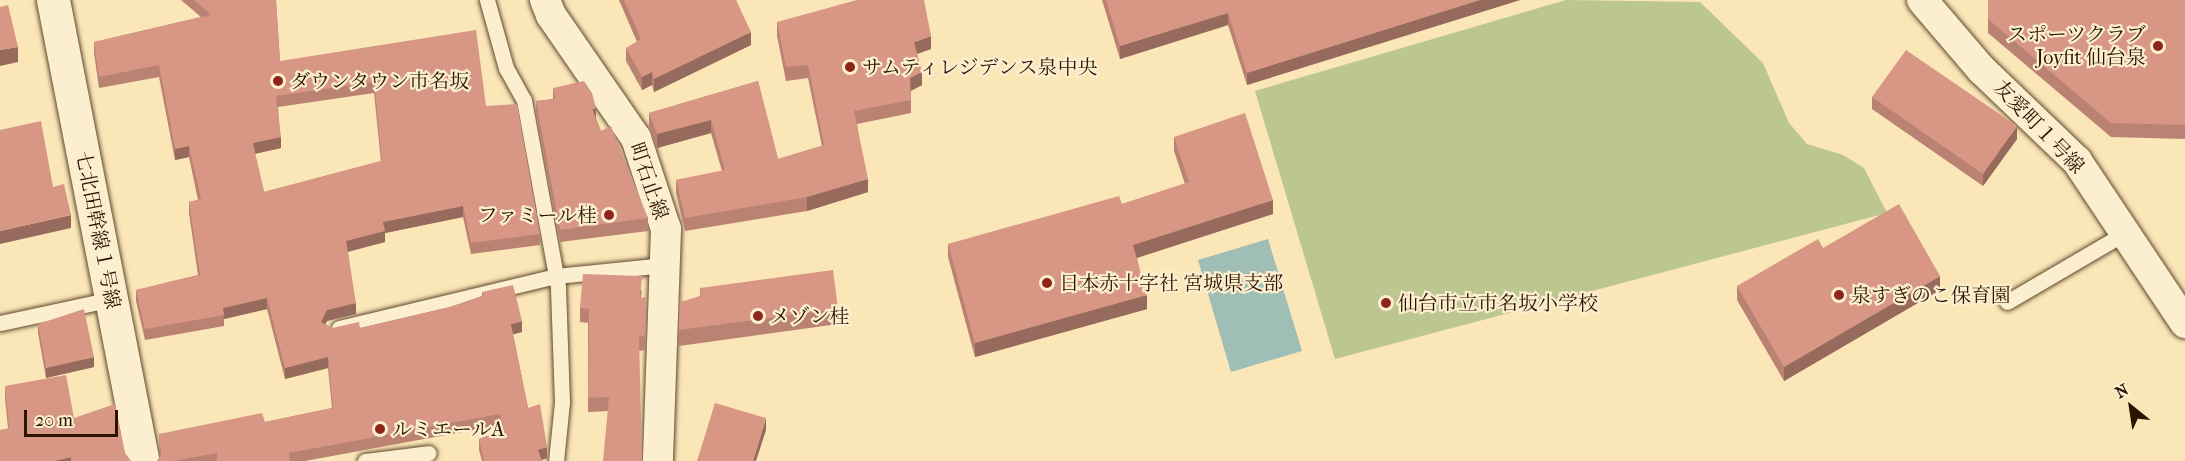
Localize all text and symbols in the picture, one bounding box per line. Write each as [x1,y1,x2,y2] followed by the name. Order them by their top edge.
[2006,22,2146,69] place label: スポーツクラブ Joyfit 仙台泉
[2151,39,2165,53] marker: スポーツクラブ Joyfit 仙台泉
[862,55,1102,79] place label: サムティレジデンス泉中央
[843,60,857,74] marker: サムティレジデンス泉中央
[290,69,470,93] place label: ダウンタウン市名坂
[271,74,285,88] marker: ダウンタウン市名坂
[1989,76,2089,178] street label: 友愛町１号線
[625,139,673,223] street label: 町石止線
[71,149,125,311] street label: 七北田幹線１号線
[477,203,597,227] place label: ファミール桂
[602,208,616,222] marker: ファミール桂
[1059,271,1283,295] place label: 日本赤十字社 宮城県支部
[1040,276,1054,290] marker: 日本赤十字社 宮城県支部
[1851,283,2011,307] place label: 泉すぎのこ保育園
[1832,288,1846,302] marker: 泉すぎのこ保育園
[1398,291,1598,315] place label: 仙台市立市名坂小学校
[1379,296,1393,310] marker: 仙台市立市名坂小学校
[770,304,850,328] place label: メゾン桂
[751,309,765,323] marker: メゾン桂
[2101,377,2161,437] north arrow
[2112,380,2132,402] text: N
[27,398,122,436] scale bar
[35,410,73,431] text: 20 m
[392,417,505,441] place label: ルミエールA
[373,422,387,436] marker: ルミエールA

